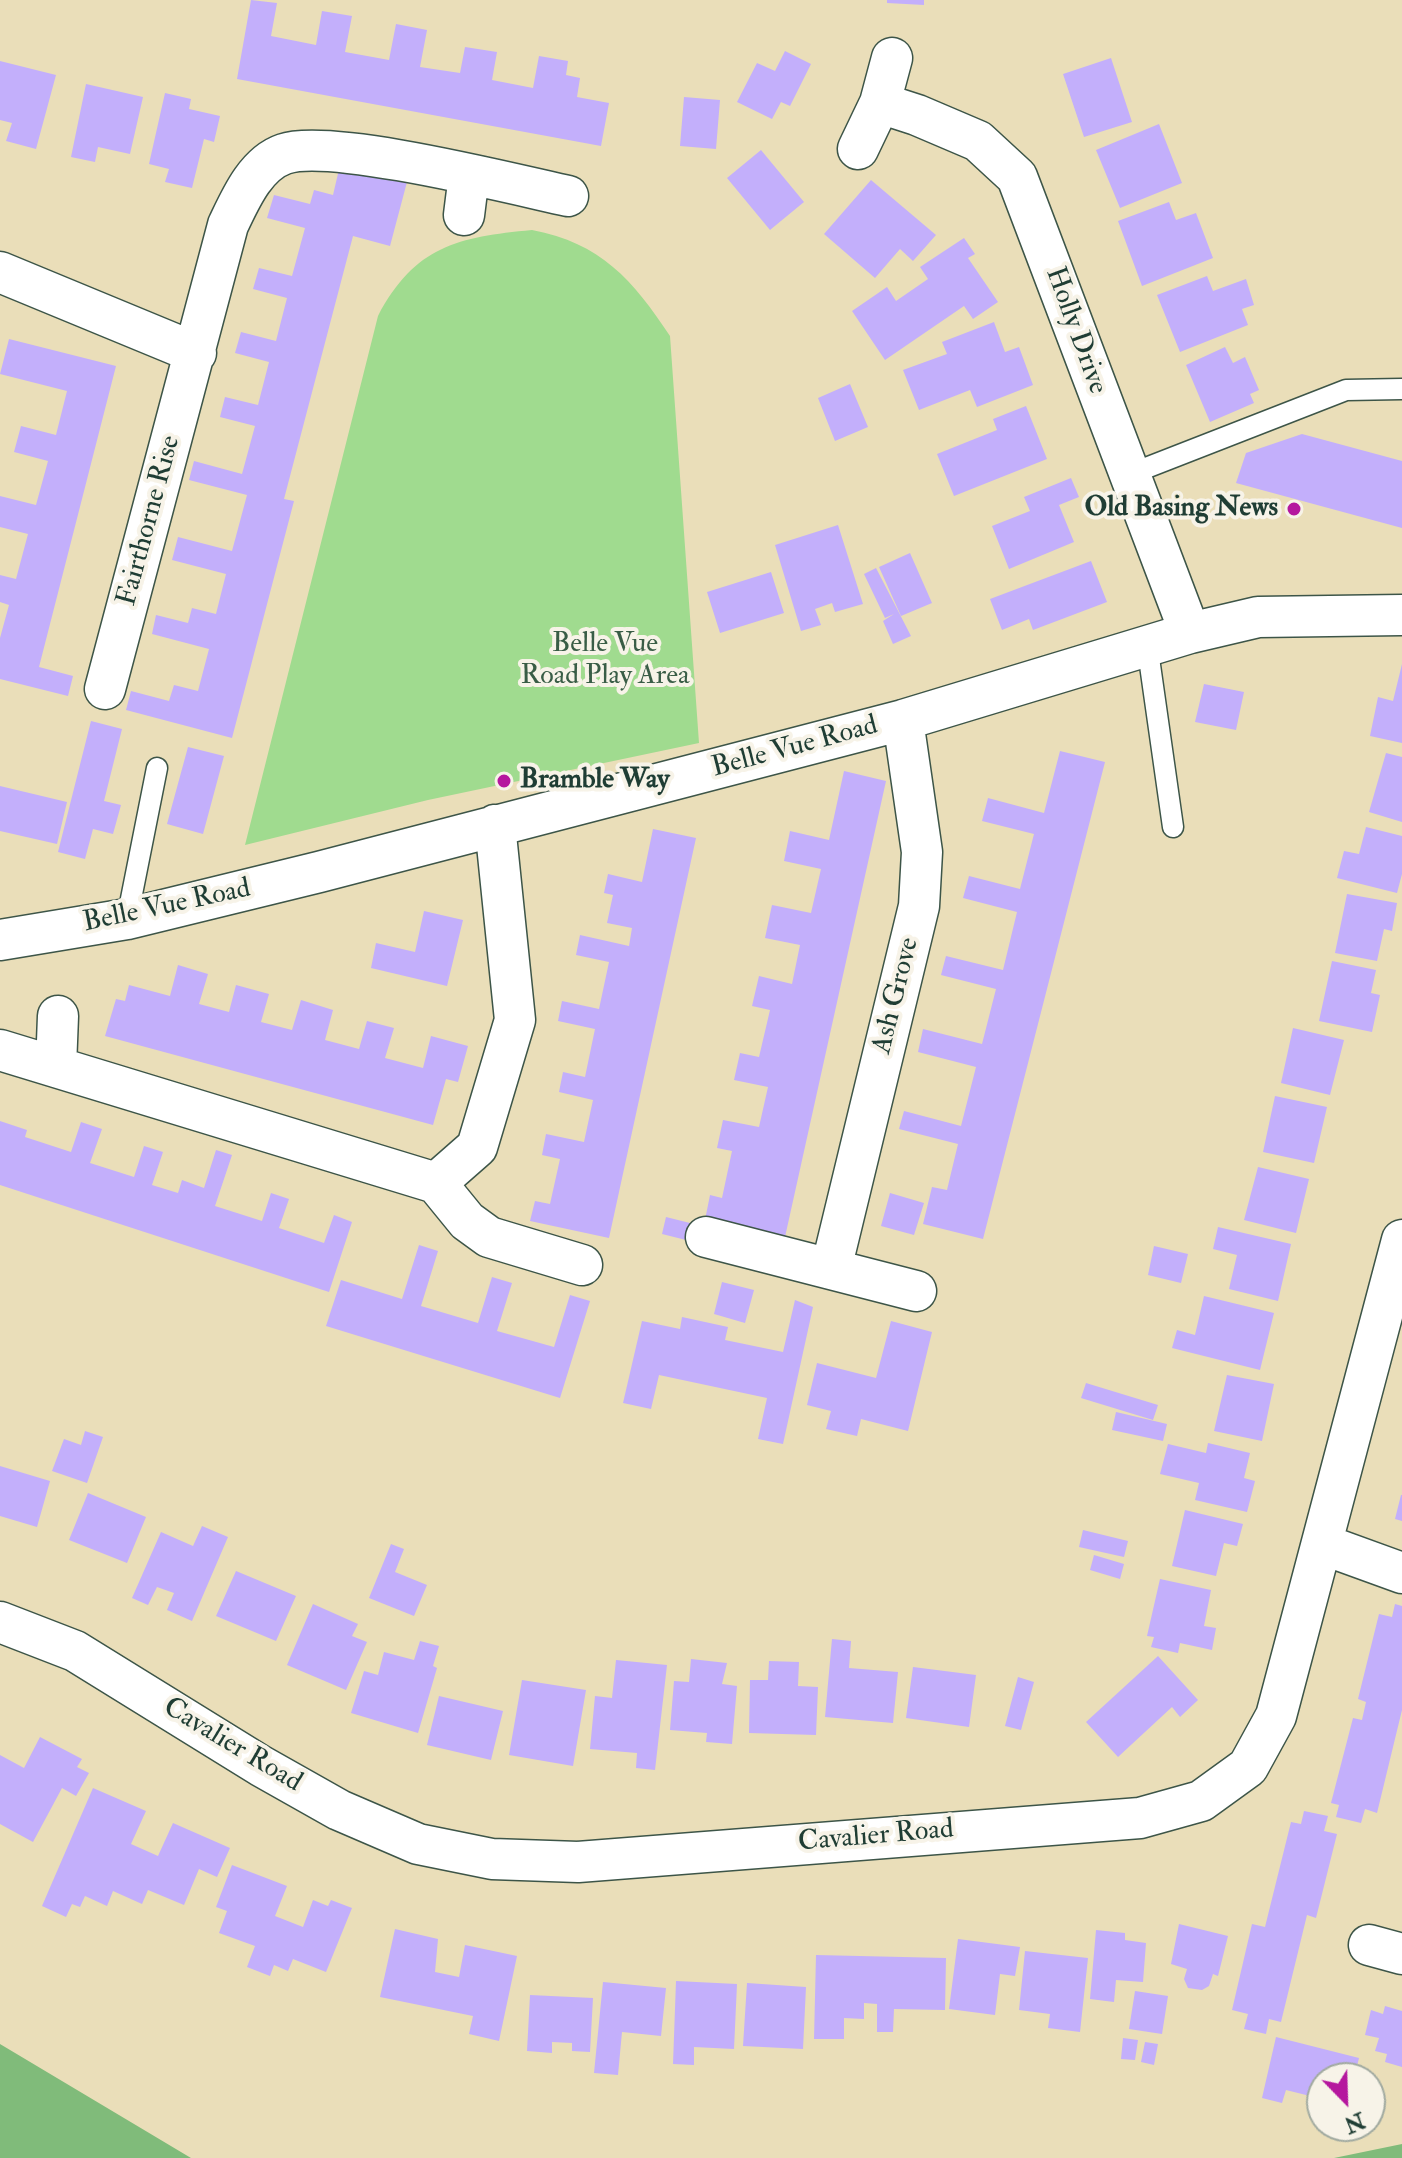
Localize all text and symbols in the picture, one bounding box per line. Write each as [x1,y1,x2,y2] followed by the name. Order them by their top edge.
[1037,263,1113,399] street label: Holly Drive
[111,432,189,610] street label: Fairthorne Rise
[1085,492,1278,526] place label: Old Basing News
[1285,500,1303,518] marker: Old Basing News
[521,628,689,694] park label: Belle Vue Road Play Area
[708,710,882,786] street label: Belle Vue Road
[520,764,670,798] place label: Bramble Way
[495,772,513,790] marker: Bramble Way
[80,873,254,941] street label: Belle Vue Road
[866,934,928,1058] street label: Ash Grove
[156,1691,308,1801] street label: Cavalier Road
[797,1813,955,1861] street label: Cavalier Road
[1306,2062,1386,2142] north arrow
[1340,2106,1369,2139] text: N

